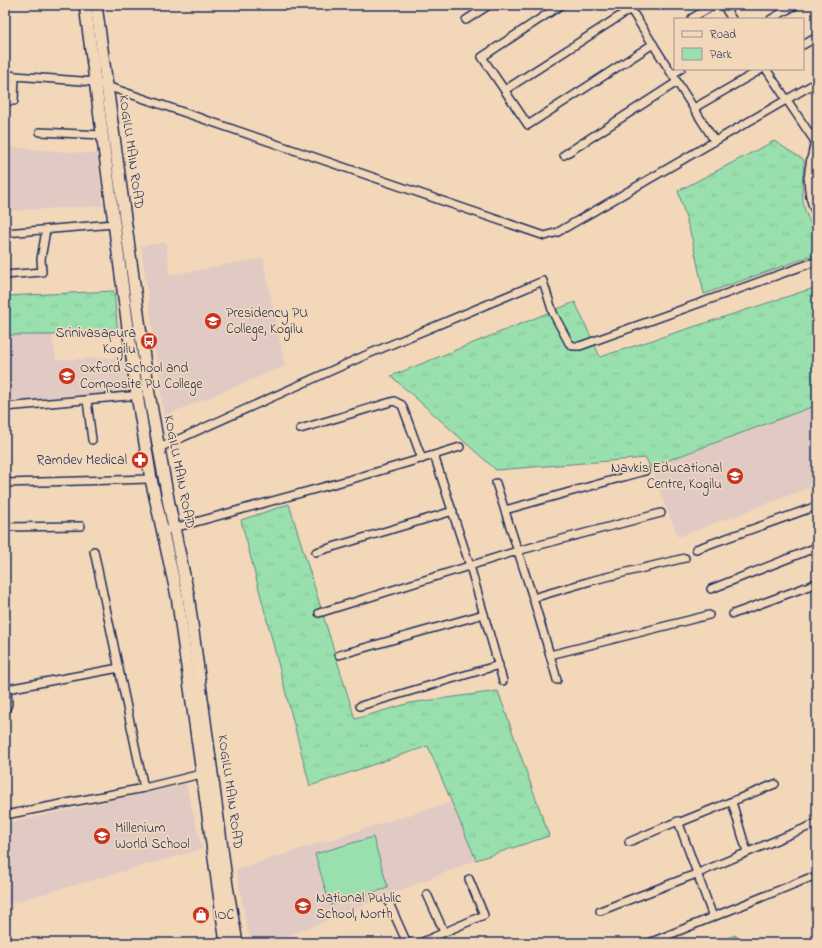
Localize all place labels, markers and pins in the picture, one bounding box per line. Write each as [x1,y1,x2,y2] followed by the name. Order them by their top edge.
[226,303,308,341] place label: Presidency PU College, Kogilu
[203,311,223,331] school or university icon: Presidency PU College, Kogilu
[56,323,136,361] place label: Srinivasapura Kogilu
[139,331,159,351] bus stop icon: Srinivasapura Kogilu
[80,358,203,396] place label: Oxford School and Composite PU College
[57,366,77,386] school or university icon: Oxford School and Composite PU College
[37,450,127,471] place label: Ramdev Medical
[130,450,150,470] pharmacy icon: Ramdev Medical
[611,458,722,496] place label: Navkis Educational Centre, Kogilu
[725,466,745,486] school or university icon: Navkis Educational Centre, Kogilu
[115,818,190,855] place label: Millenium World School
[92,826,112,846] school or university icon: Millenium World School
[316,888,402,925] place label: National Public School, North
[293,896,313,916] school or university icon: National Public School, North
[191,905,211,925] shop icon: IOC
[214,905,234,926] place label: IOC

